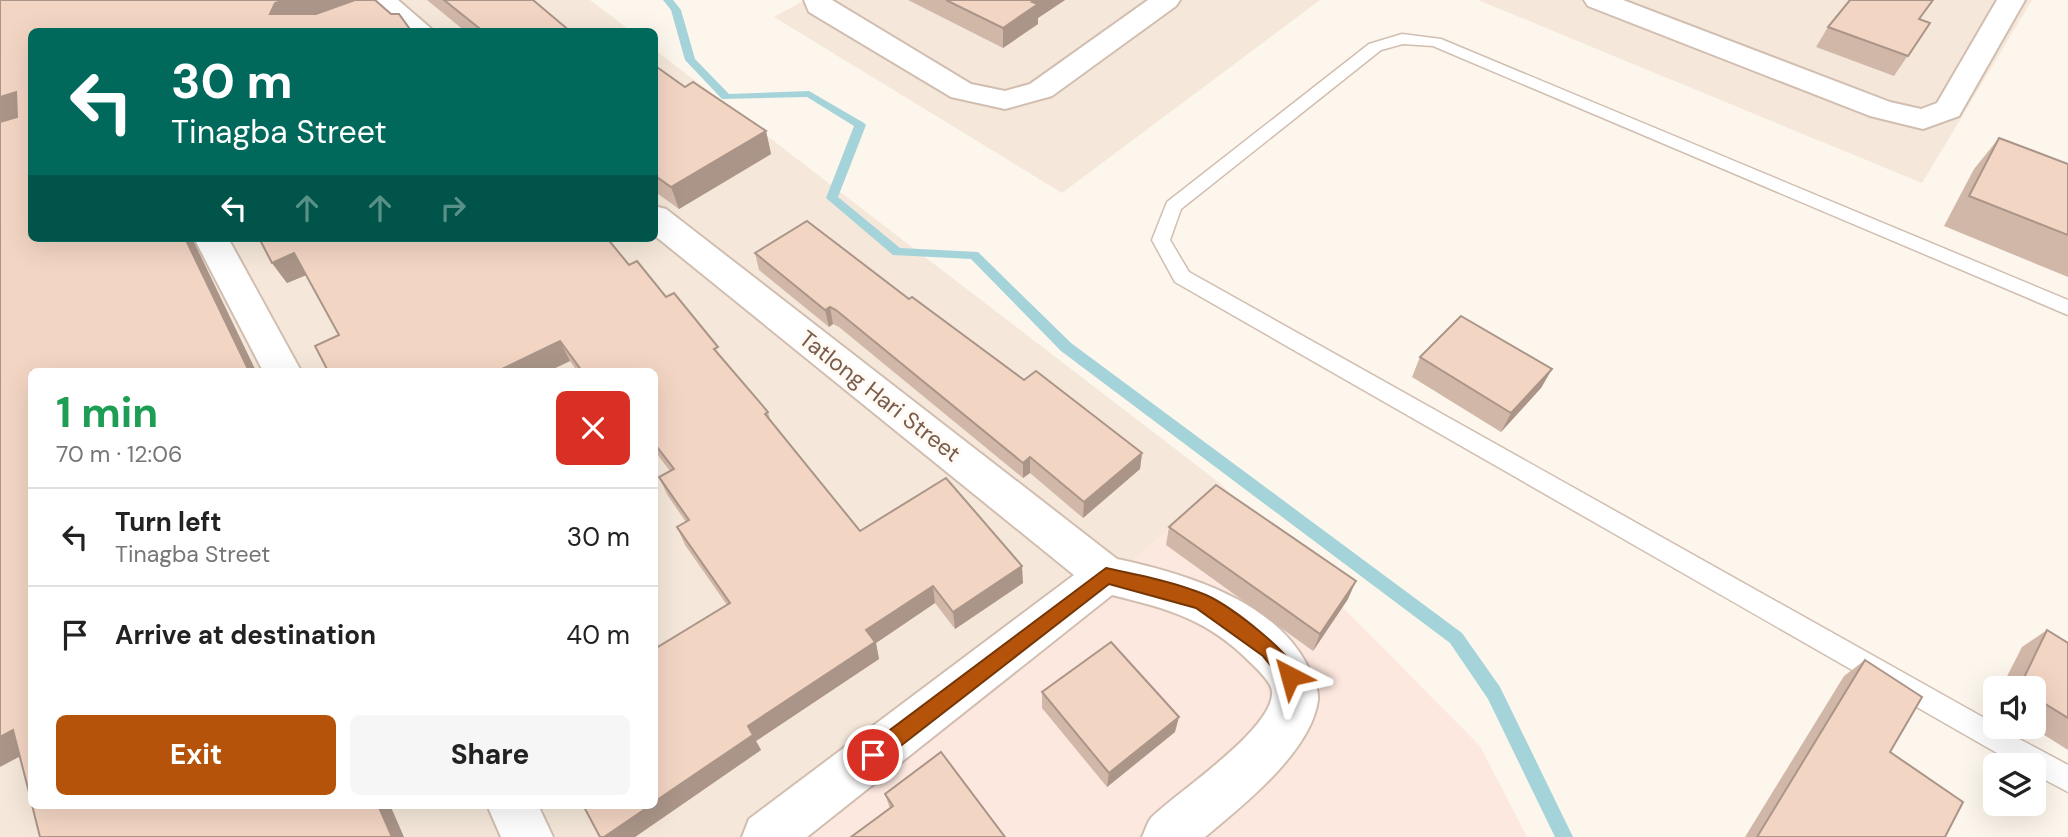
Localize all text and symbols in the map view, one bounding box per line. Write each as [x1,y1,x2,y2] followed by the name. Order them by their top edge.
[171,49,293,113] text: 30 m
[56,56,147,147] icon: left
[171,111,387,153] text: Tinagba Street
[215,189,253,227] icon: left
[288,189,326,227] icon: ahead
[361,189,399,227] icon: ahead
[434,189,472,227] icon: right
[793,324,967,468] street label: Tatlong Hari Street
[56,385,158,440] text: 1 min
[556,391,630,465] button: close
[56,439,182,469] text: 70 m · 12:06
[115,505,222,539] text: Turn left
[56,518,94,556] icon: left
[567,520,630,554] text: 30 m
[115,539,270,569] text: Tinagba Street
[56,616,94,654] icon: arrive
[115,618,376,652] text: Arrive at destination
[566,618,630,652] text: 40 m
[1253,639,1327,713] position arrow
[1983,676,2046,816] map controls
[1983,676,2046,739] button: sound
[56,715,336,795] button: Exit
[350,715,630,795] button: Share
[843,725,903,785] pin
[854,736,892,774] icon: arrive
[1983,753,2046,816] button: layers

